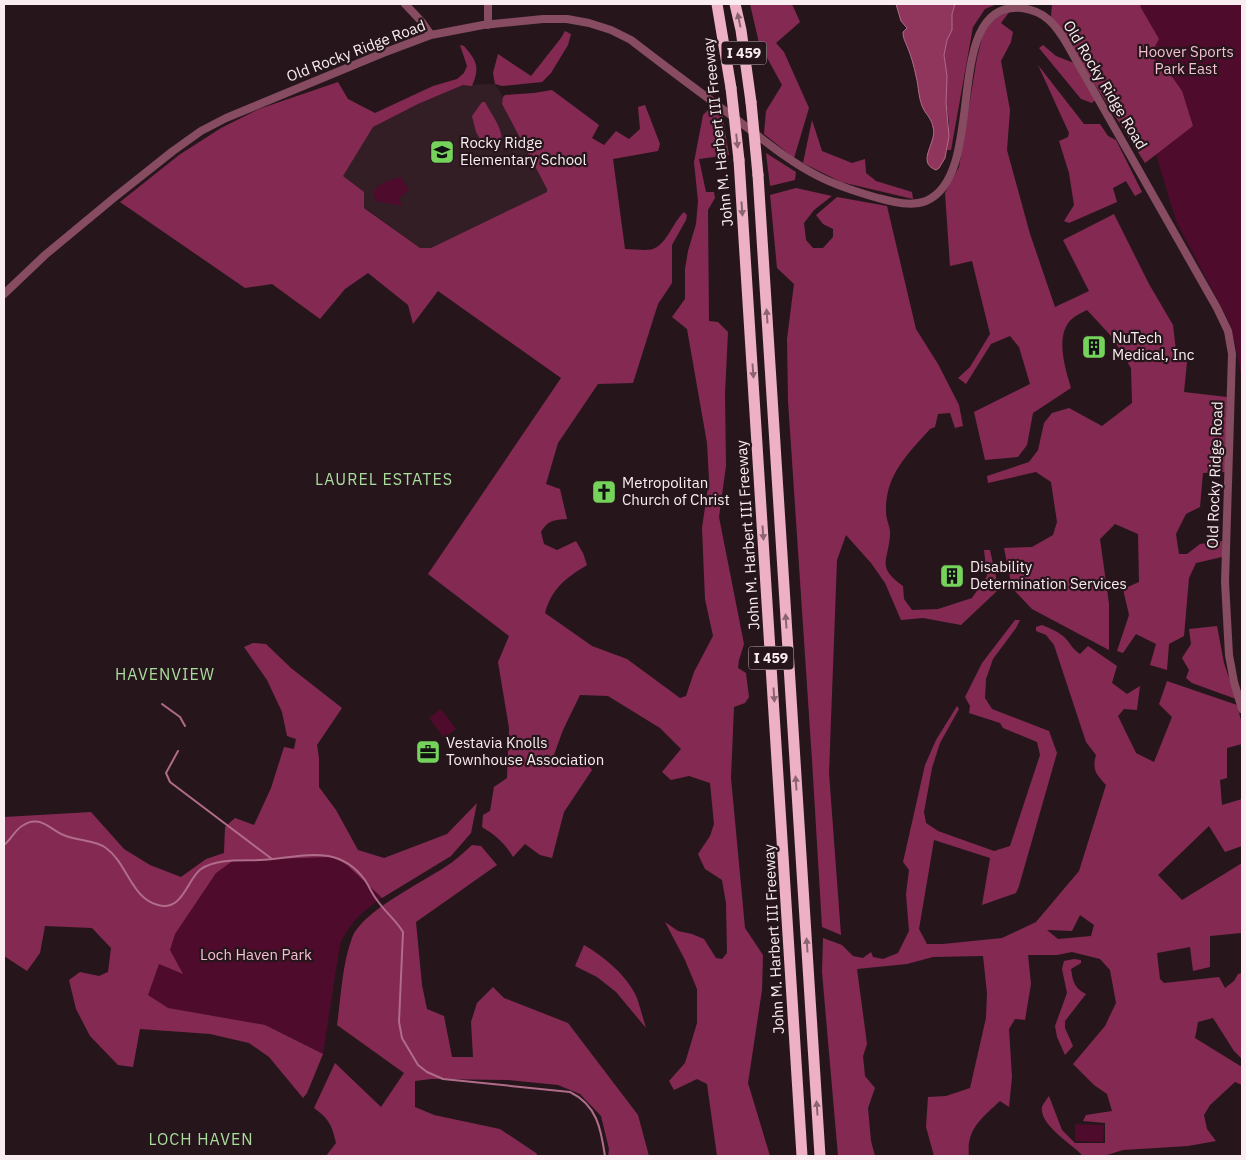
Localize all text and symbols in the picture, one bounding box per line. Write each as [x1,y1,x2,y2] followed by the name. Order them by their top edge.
[734,11,742,27] one-way arrow
[284,15,428,86] street label: Old Rocky Ridge Road
[1059,17,1152,153] street label: Old Rocky Ridge Road
[698,36,737,228] street label: John M. Harbert III Freeway
[722,42,766,64] road number: I 459
[1138,42,1234,78] park label: Hoover Sports Park East
[460,133,587,169] place label: Rocky Ridge Elementary School
[733,134,741,150] one-way arrow
[429,139,455,165] school or university icon: Rocky Ridge Elementary School
[739,201,747,217] one-way arrow
[763,308,771,324] one-way arrow
[1112,328,1195,364] place label: NuTech Medical, Inc
[1081,334,1107,360] building icon: NuTech Medical, Inc
[749,363,757,379] one-way arrow
[1202,401,1227,549] street label: Old Rocky Ridge Road
[731,439,764,631] street label: John M. Harbert III Freeway
[315,469,453,489] district label: LAUREL ESTATES
[622,473,730,509] place label: Metropolitan Church of Christ
[591,479,617,505] church icon: Metropolitan Church of Christ
[760,526,768,542] one-way arrow
[970,557,1127,593] place label: Disability Determination Services
[939,563,965,589] building icon: Disability Determination Services
[782,613,790,629] one-way arrow
[748,646,794,670] road number: I 459
[115,664,215,684] district label: HAVENVIEW
[770,688,778,704] one-way arrow
[446,733,604,769] place label: Vestavia Knolls Townhouse Association
[415,739,441,765] office icon: Vestavia Knolls Townhouse Association
[792,775,800,791] one-way arrow
[759,843,788,1034] street label: John M. Harbert III Freeway
[802,937,810,953] one-way arrow
[200,945,312,964] park label: Loch Haven Park
[812,1099,820,1115] one-way arrow
[148,1129,254,1149] district label: LOCH HAVEN

